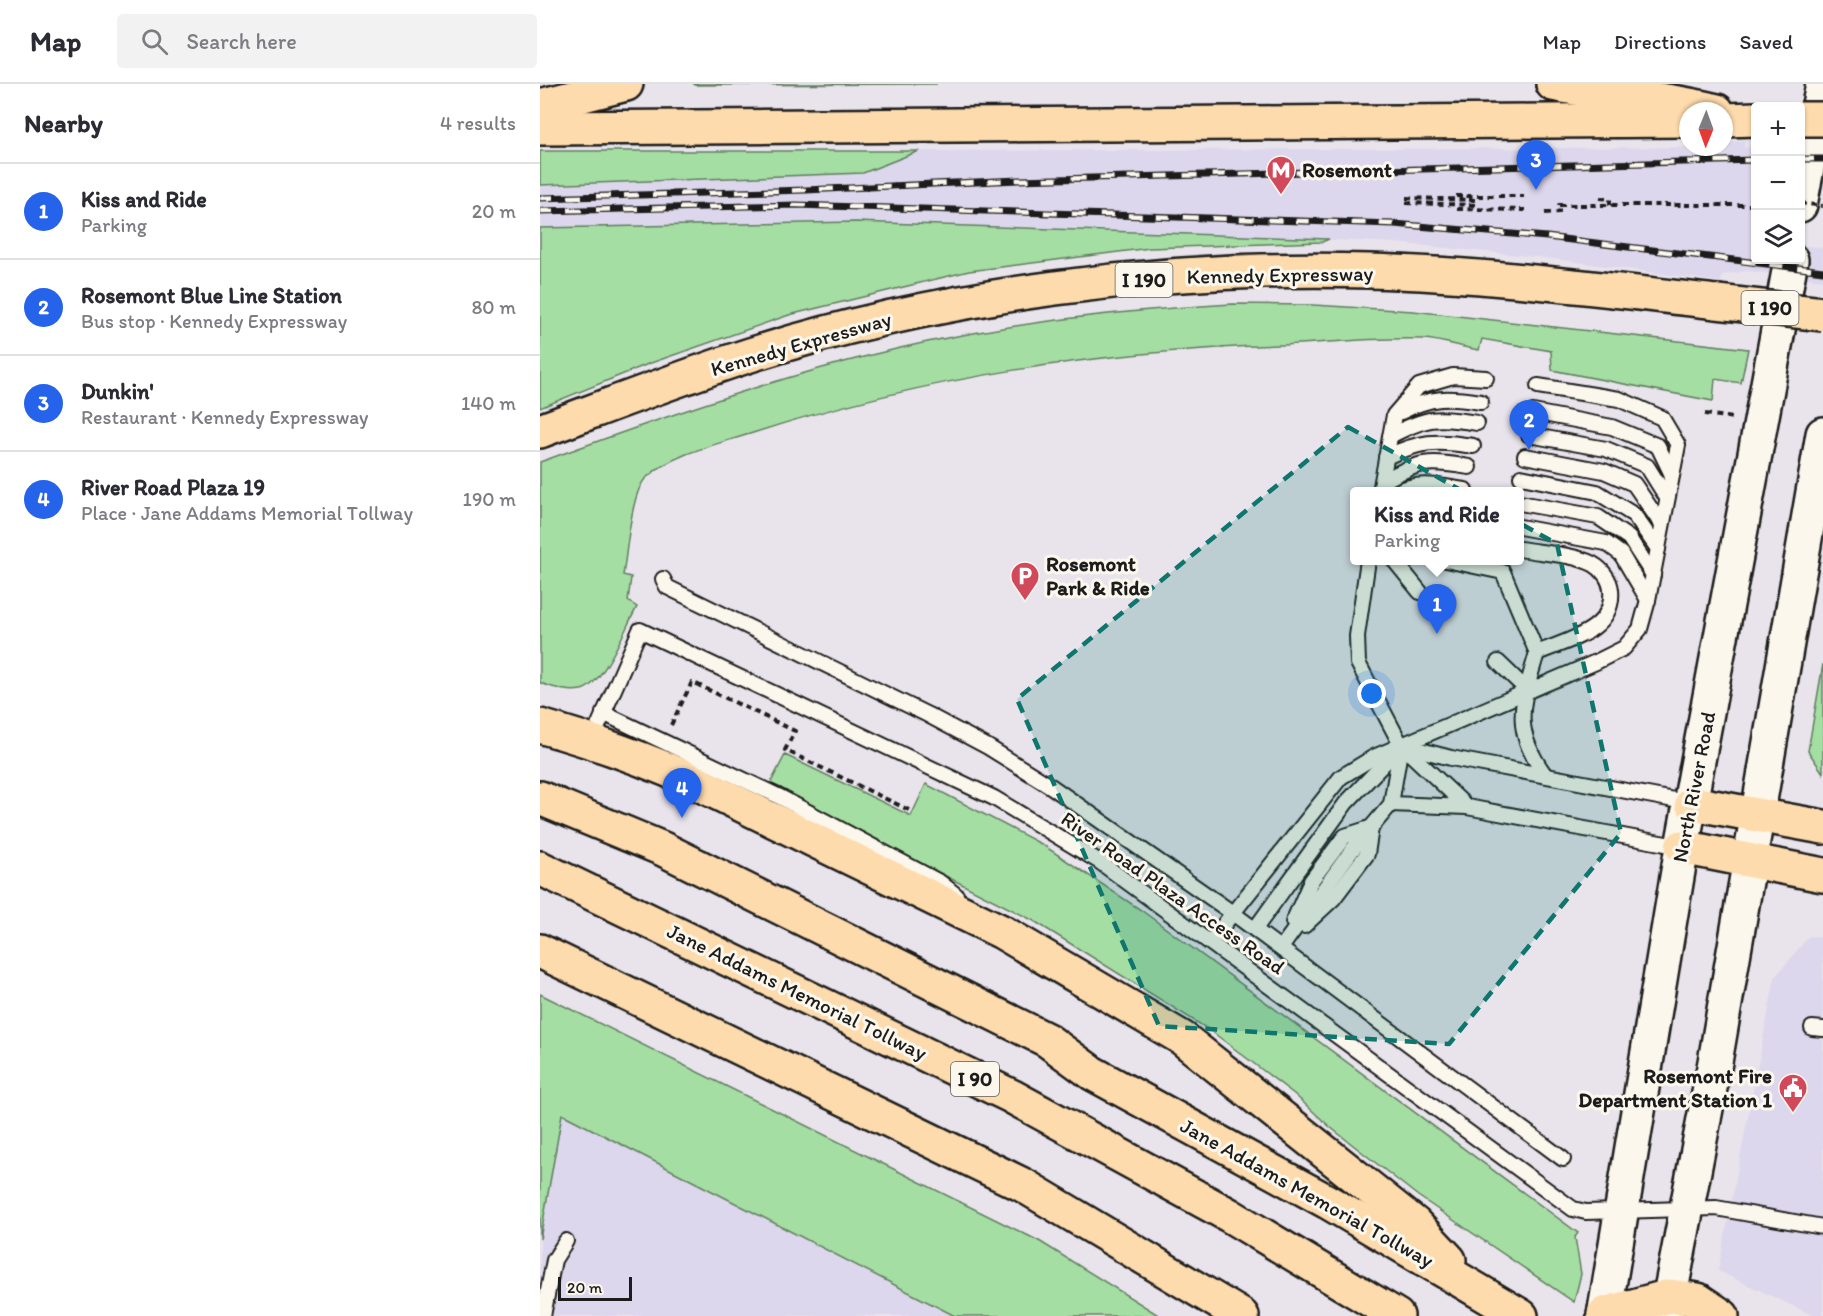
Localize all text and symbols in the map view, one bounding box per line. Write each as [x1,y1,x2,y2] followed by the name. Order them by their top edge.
[117,14,537,68] search box
[30,24,81,58] text: Map
[138,25,171,58] icon: search
[186,28,297,55] text: Search here
[1543,29,1581,54] text: Map
[1614,29,1706,54] text: Directions
[1739,29,1793,54] text: Saved
[1679,102,1733,156] north arrow
[1751,102,1805,264] map controls
[1751,102,1805,156] button: +
[24,107,103,139] text: Nearby
[440,111,516,135] text: 4 results
[1516,141,1556,190] pin: 3
[1265,154,1297,196] metro station icon: Rosemont
[1751,156,1805,210] button: −
[1302,157,1392,182] place label: Rosemont
[81,186,207,213] text: Kiss and Ride
[39,199,48,223] text: 1
[472,199,516,223] text: 20 m
[1751,210,1805,264] button: layers
[81,213,147,237] text: Parking
[1186,260,1374,289] street label: Kennedy Expressway
[1116,263,1172,297] road number: I 190
[81,282,342,309] text: Rosemont Blue Line Station
[1742,291,1798,325] road number: I 190
[38,295,49,319] text: 2
[471,295,516,319] text: 80 m
[708,306,894,381] street label: Kennedy Expressway
[81,309,347,333] text: Bus stop · Kennedy Expressway
[81,378,154,405] text: Dunkin'
[38,391,49,415] text: 3
[461,391,516,415] text: 140 m
[1510,400,1548,450] pin: 2
[81,405,368,429] text: Restaurant · Kennedy Expressway
[81,474,265,501] text: River Road Plaza 19
[37,487,50,511] text: 4
[463,487,516,511] text: 190 m
[1350,487,1524,565] popup
[81,501,413,525] text: Place · Jane Addams Memorial Tollway
[1374,501,1500,528] text: Kiss and Ride
[1374,528,1440,552] text: Parking
[1046,551,1150,600] place label: Rosemont Park & Ride
[1009,560,1041,602] parking icon: Rosemont Park & Ride
[1418,584,1456,634] pin: 1
[1357,679,1386,708] your location
[1667,709,1721,865] street label: North River Road
[662,768,702,818] pin: 4
[1057,806,1290,980] street label: River Road Plaza Access Road
[663,918,931,1065] street label: Jane Addams Memorial Tollway
[951,1062,999,1096] road number: I 90
[1578,1063,1772,1113] place label: Rosemont Fire Department Station 1
[1777,1072,1809,1114] public building icon: Rosemont Fire Department Station 1
[1176,1112,1438,1273] street label: Jane Addams Memorial Tollway
[558,1274,632,1302] scale bar
[567,1278,602,1297] text: 20 m

